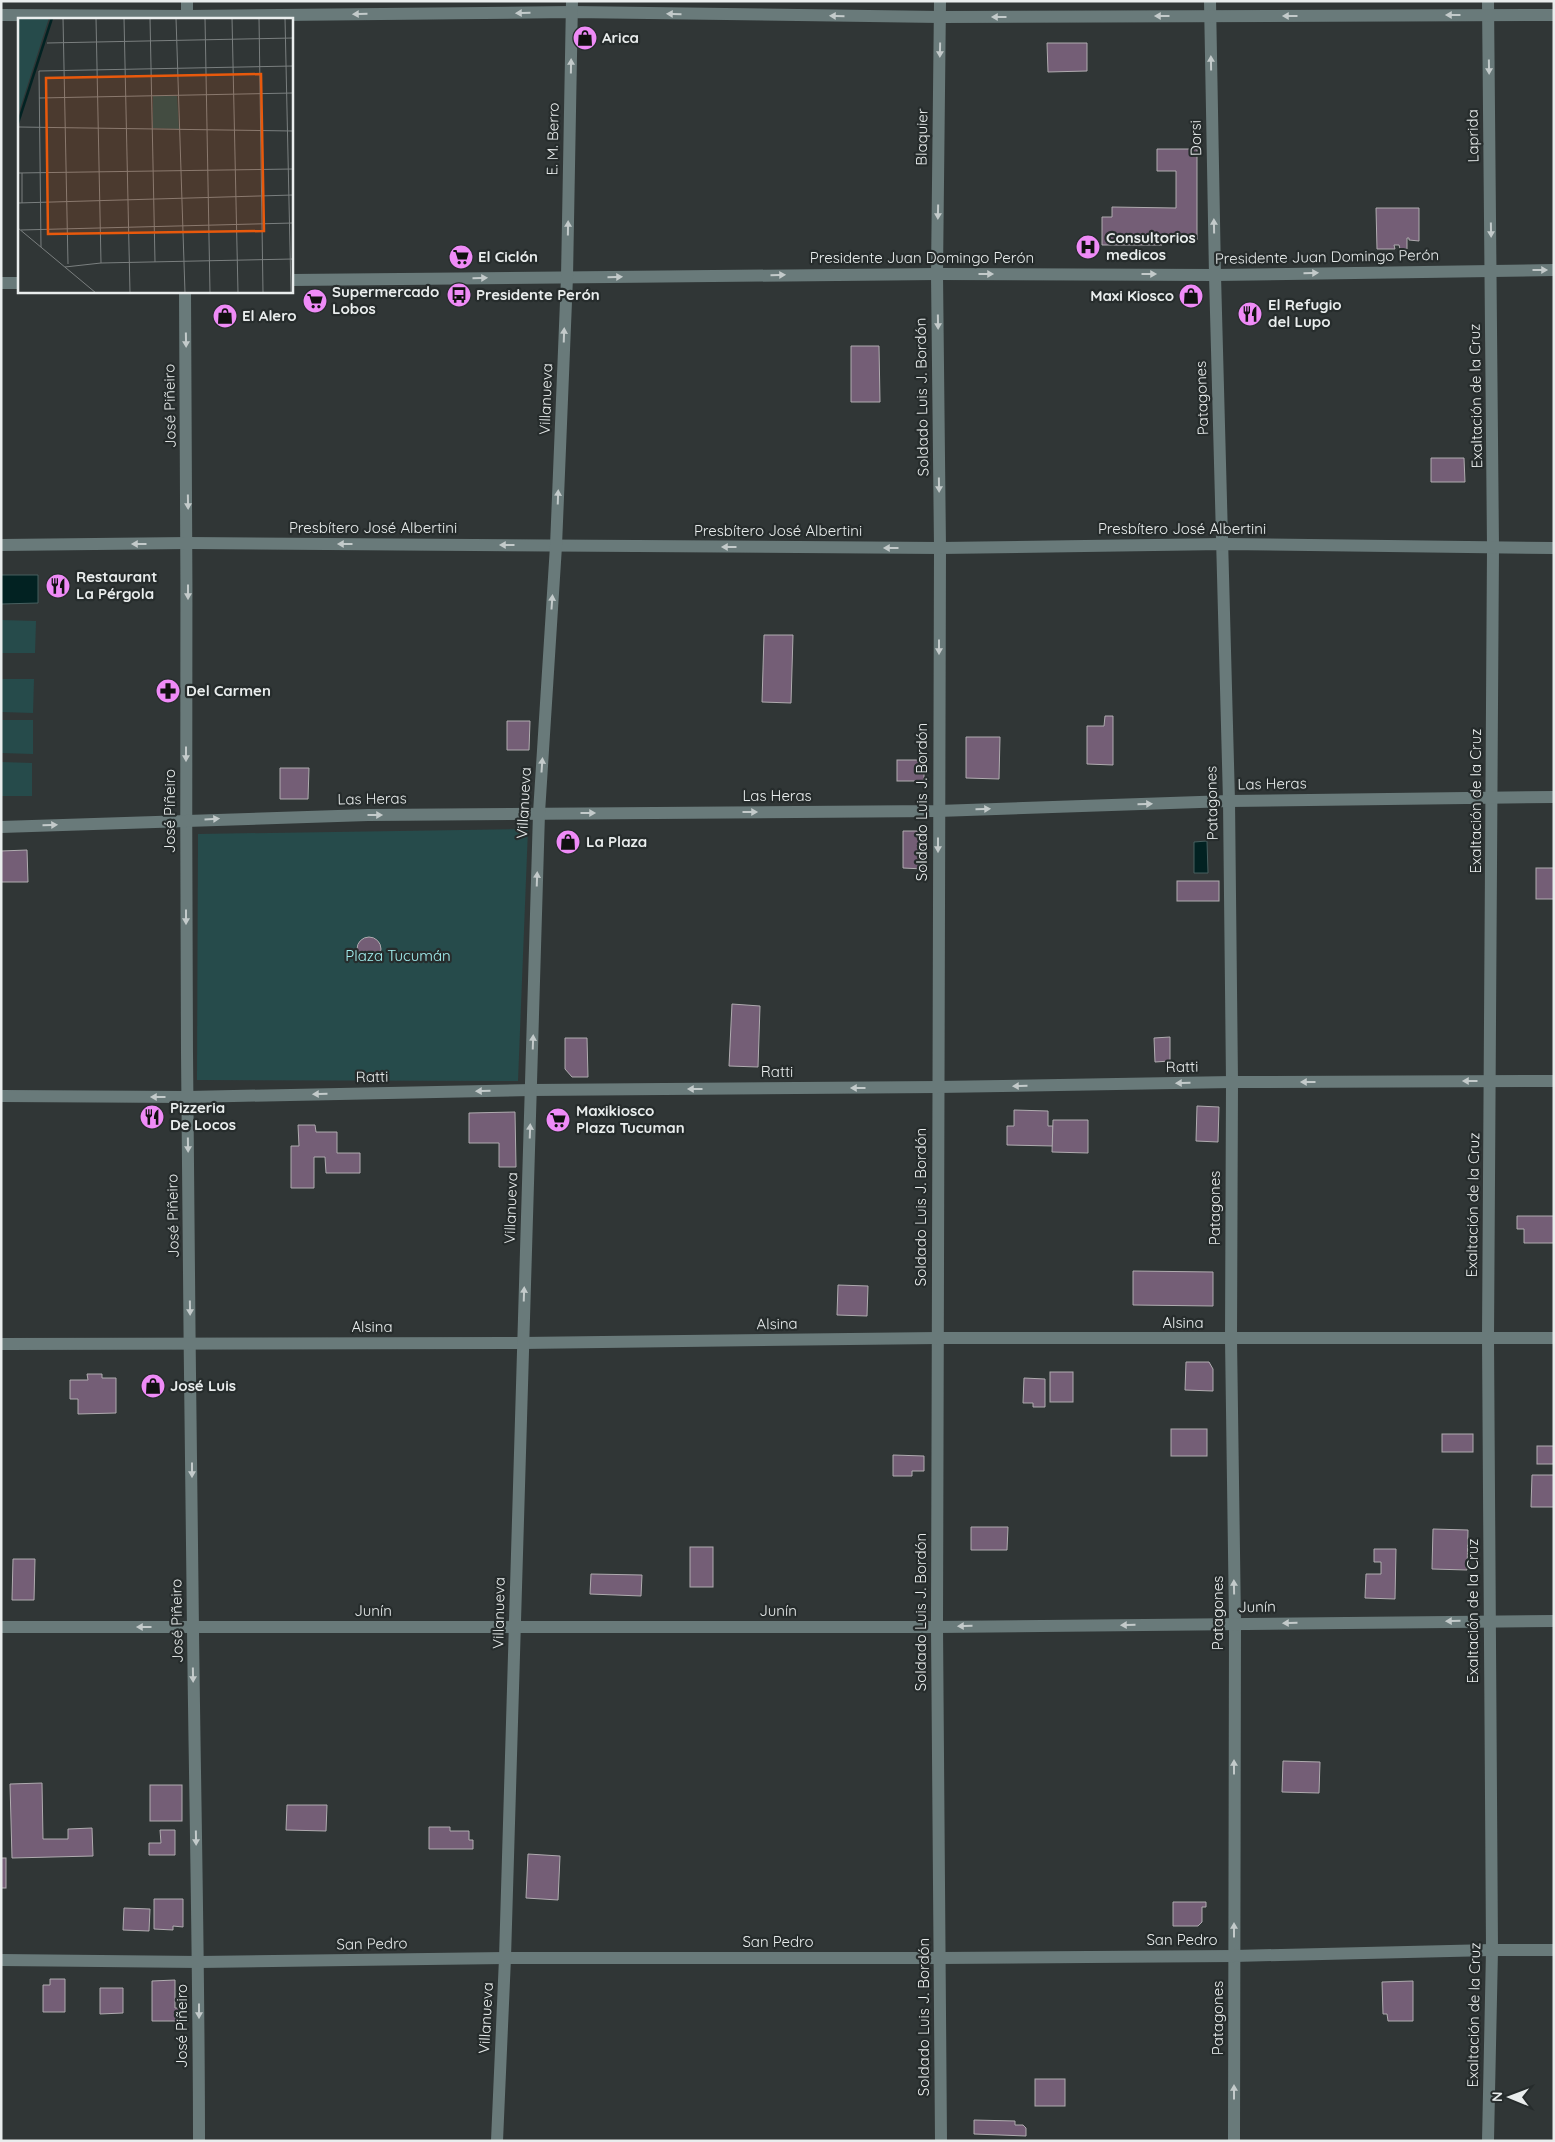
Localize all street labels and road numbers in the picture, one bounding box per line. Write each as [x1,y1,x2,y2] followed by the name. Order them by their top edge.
[542,102,563,176] street label: E. M. Berro
[912,108,932,166] street label: Blaquier
[1463,109,1482,163] street label: Laprida
[1186,120,1205,156] street label: Dorsi
[1215,245,1439,268] street label: Presidente Juan Domingo Perón
[810,248,1034,267] street label: Presidente Juan Domingo Perón
[911,318,932,476] street label: Soldado Luis J. Bordón
[1465,323,1486,469] street label: Exaltación de la Cruz
[1191,360,1212,436] street label: Patagones
[535,363,556,435] street label: Villanueva
[159,364,180,448] street label: José Piñeiro
[289,518,457,537] street label: Presbítero José Albertini
[1098,519,1266,538] street label: Presbítero José Albertini
[694,521,862,540] street label: Presbítero José Albertini
[912,723,931,881] street label: Soldado Luis J. Bordón
[1466,729,1485,873] street label: Exaltación de la Cruz
[1201,766,1222,840] street label: Patagones
[512,767,535,839] street label: Villanueva
[160,769,179,853] street label: José Piñeiro
[1237,773,1307,794] street label: Las Heras
[742,786,812,805] street label: Las Heras
[337,788,407,809] street label: Las Heras
[1166,1057,1198,1076] street label: Ratti
[761,1062,793,1081] street label: Ratti
[356,1067,388,1086] street label: Ratti
[911,1128,930,1286] street label: Soldado Luis J. Bordón
[1462,1132,1483,1278] street label: Exaltación de la Cruz
[1205,1171,1224,1245] street label: Patagones
[500,1172,521,1244] street label: Villanueva
[162,1174,183,1258] street label: José Piñeiro
[1162,1313,1204,1332] street label: Alsina
[756,1314,798,1333] street label: Alsina
[351,1317,393,1336] street label: Alsina
[911,1533,930,1691] street label: Soldado Luis J. Bordón
[1463,1539,1482,1683] street label: Exaltación de la Cruz
[1208,1576,1227,1650] street label: Patagones
[488,1577,509,1649] street label: Villanueva
[166,1579,187,1663] street label: José Piñeiro
[1238,1597,1276,1616] street label: Junín
[354,1601,392,1620] street label: Junín
[759,1601,797,1620] street label: Junín
[1146,1930,1218,1949] street label: San Pedro
[742,1932,814,1951] street label: San Pedro
[336,1933,408,1954] street label: San Pedro
[914,1938,933,2096] street label: Soldado Luis J. Bordón
[1463,1942,1484,2088] street label: Exaltación de la Cruz
[1208,1981,1227,2055] street label: Patagones
[474,1982,497,2054] street label: Villanueva
[172,1984,191,2068] street label: José Piñeiro

